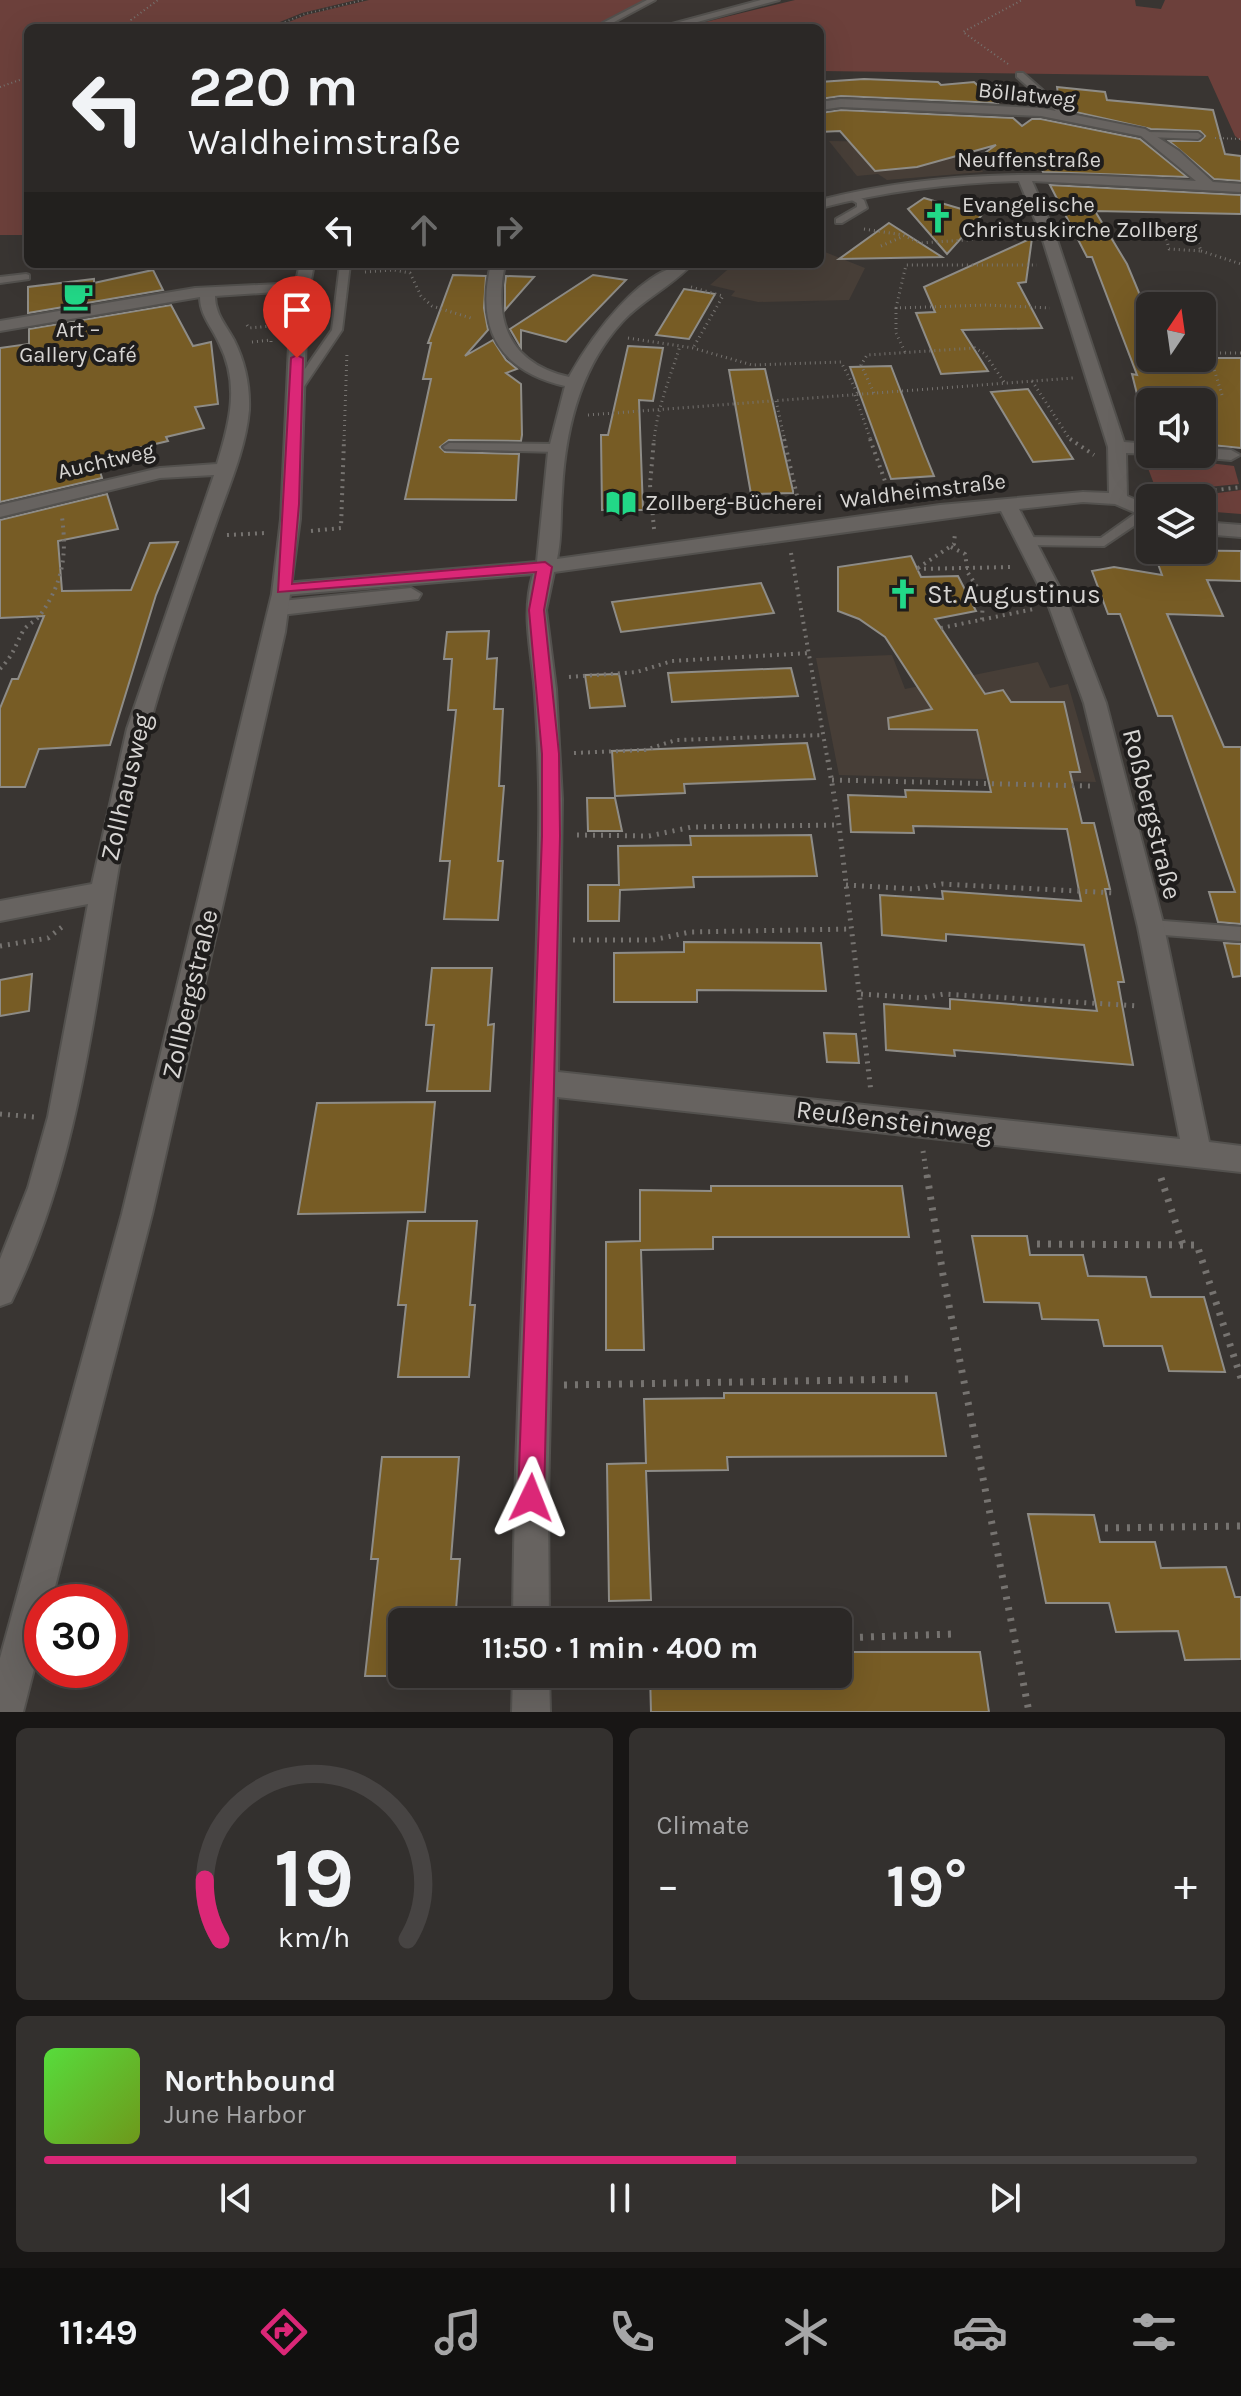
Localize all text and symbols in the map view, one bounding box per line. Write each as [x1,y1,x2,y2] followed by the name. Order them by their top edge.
[188,54,359,119] text: 220 m
[56,56,160,160] icon: left
[977,77,1078,113] street label: Böllatweg
[188,121,461,163] text: Waldheimstraße
[957,147,1101,173] street label: Neuffenstraße
[962,192,1198,243] place label: Evangelische Christuskirche Zollberg
[921,201,955,235] church icon: Evangelische Christuskirche Zollberg
[318,208,362,252] icon: left
[402,208,446,252] icon: ahead
[486,208,530,252] icon: right
[263,276,331,358] pin
[61,279,95,313] cafe icon: Art – Gallery Café
[275,288,319,332] icon: arrive
[1136,292,1216,372] north arrow
[1136,292,1216,564] map controls
[19,317,137,368] place label: Art – Gallery Café
[1136,388,1216,468] button: sound
[55,437,157,485] street label: Auchtweg
[839,468,1007,514] street label: Waldheimstraße
[1136,484,1216,564] button: layers
[604,486,638,520] library icon: Zollberg-Bücherei
[645,490,823,516] place label: Zollberg-Bücherei
[886,577,920,611] church icon: St. Augustinus
[927,579,1101,610] place label: St. Augustinus
[94,710,158,864] street label: Zollhausweg
[1116,725,1188,903] street label: Roßbergstraße
[155,906,225,1082] street label: Zollbergstraße
[794,1094,994,1148] street label: Reußensteinweg
[489,1456,573,1540] position arrow
[24,1584,128,1688] speed limit sign: 30
[482,1630,758,1666] text: 11:50 · 1 min · 400 m
[657,1810,749,1841] text: Climate
[274,1830,354,1927] text: 19
[886,1851,967,1921] text: 19°
[657,1860,680,1911] text: −
[1174,1860,1197,1911] text: +
[278,1921,350,1954] text: km/h
[164,2063,336,2099] text: Northbound
[164,2099,306,2130] text: June Harbor
[214,2176,258,2220] icon: previous
[598,2176,642,2220] icon: pause
[983,2176,1027,2220] icon: next
[256,2304,312,2360] icon: directions
[430,2304,486,2360] icon: music
[604,2304,660,2360] icon: phone
[778,2304,834,2360] icon: climate
[952,2304,1008,2360] icon: car
[1126,2304,1182,2360] icon: filters
[59,2311,138,2353] text: 11:49

